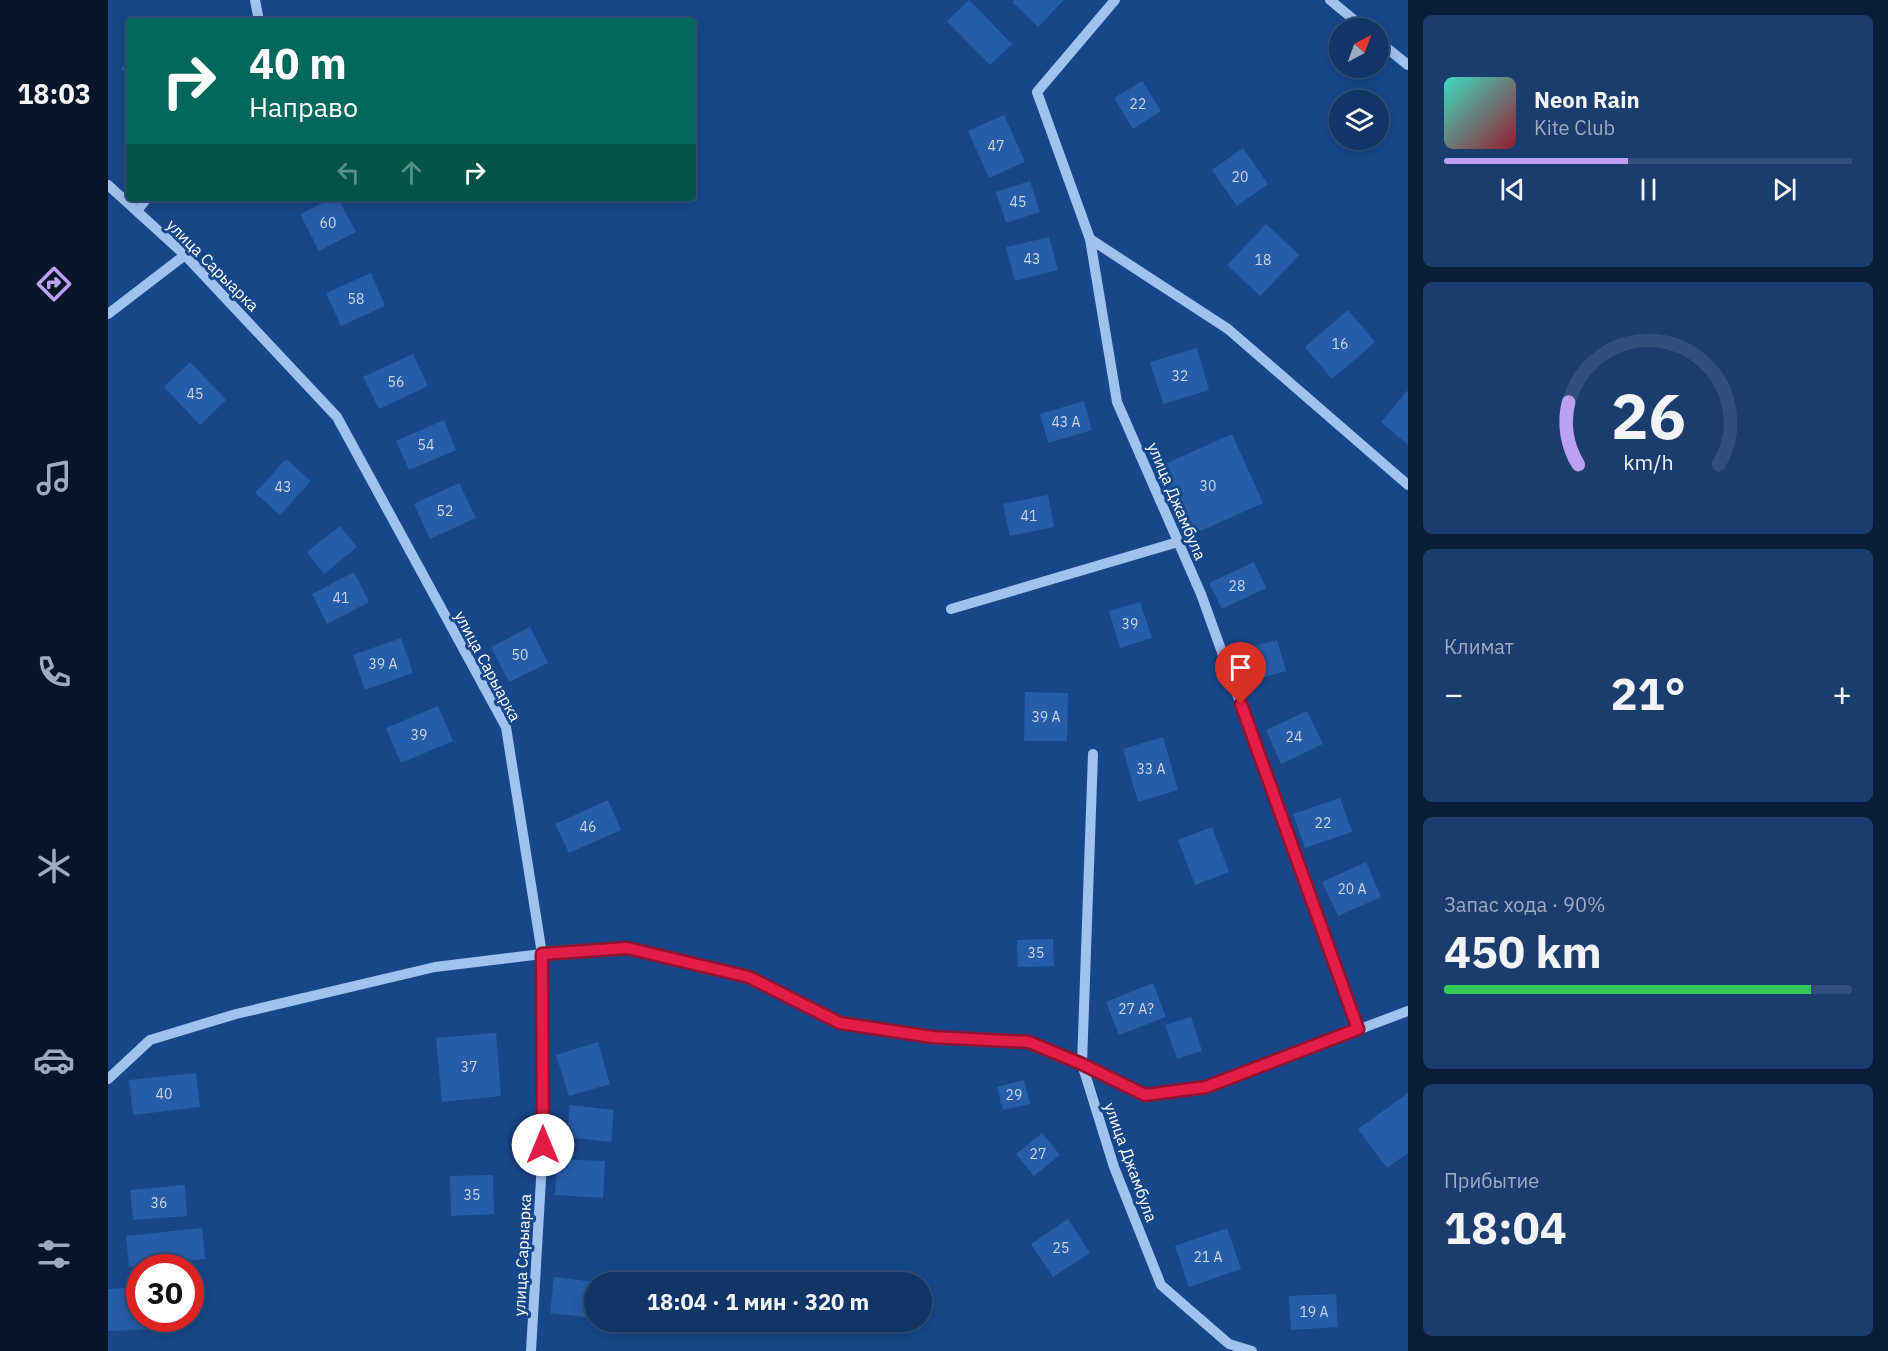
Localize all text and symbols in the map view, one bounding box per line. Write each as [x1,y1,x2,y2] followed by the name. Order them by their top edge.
[1329,18,1389,78] north arrow
[1329,18,1389,150] map controls
[249,36,347,91] text: 40 m
[150,42,228,120] icon: right
[17,76,91,111] text: 18:03
[1534,85,1640,114] text: Neon Rain
[249,89,358,124] text: Направо
[1329,90,1389,150] button: layers
[1130,95,1146,113] house number: 22
[1534,114,1615,141] text: Kite Club
[988,137,1004,155] house number: 47
[332,156,365,189] icon: left
[395,156,428,189] icon: ahead
[458,156,491,189] icon: right
[1232,168,1248,186] house number: 20
[1496,173,1529,206] icon: previous
[1632,173,1665,206] icon: pause
[1768,173,1801,206] icon: next
[1010,193,1026,211] house number: 45
[320,214,336,232] house number: 60
[163,215,264,316] street label: улица Сарыарка
[1024,250,1040,268] house number: 43
[1255,251,1271,269] house number: 18
[33,263,75,305] icon: directions
[348,290,364,308] house number: 58
[1332,335,1348,353] house number: 16
[1172,367,1188,385] house number: 32
[388,373,404,391] house number: 56
[1611,375,1685,456] text: 26
[187,385,203,403] house number: 45
[1051,413,1081,431] house number: 43 А
[418,436,434,454] house number: 54
[1143,439,1211,563] street label: улица Джамбула
[1623,449,1673,477] text: km/h
[33,457,75,499] icon: music
[1200,477,1216,495] house number: 30
[275,478,291,496] house number: 43
[437,502,453,520] house number: 52
[1021,507,1037,525] house number: 41
[1229,577,1245,595] house number: 28
[333,589,349,607] house number: 41
[450,607,526,725] street label: улица Сарыарка
[1122,615,1138,633] house number: 39
[1444,633,1514,660] text: Климат
[1215,642,1266,704] pin
[512,646,528,664] house number: 50
[33,651,75,693] icon: phone
[1224,651,1257,684] icon: arrive
[368,655,398,673] house number: 39 А
[1610,664,1686,722] text: 21°
[1444,672,1464,715] text: −
[1832,672,1852,715] text: +
[1031,708,1061,726] house number: 39 А
[411,726,427,744] house number: 39
[1286,728,1302,746] house number: 24
[1136,760,1166,778] house number: 33 А
[1315,814,1331,832] house number: 22
[580,818,596,836] house number: 46
[33,845,75,887] icon: climate
[1337,880,1367,898] house number: 20 А
[1444,891,1606,918] text: Запас хода · 90%
[1444,922,1602,980] text: 450 km
[1028,944,1044,962] house number: 35
[1118,1000,1154,1018] house number: 27 А?
[33,1039,75,1081] icon: car
[461,1058,477,1076] house number: 37
[156,1085,172,1103] house number: 40
[1006,1086,1022,1104] house number: 29
[1100,1099,1162,1225] street label: улица Джамбула
[511,1113,575,1177] position arrow
[1030,1145,1046,1163] house number: 27
[1444,1167,1539,1194] text: Прибытие
[464,1186,480,1204] house number: 35
[509,1193,535,1317] street label: улица Сарыарка
[151,1194,167,1212] house number: 36
[1444,1198,1567,1256] text: 18:04
[33,1233,75,1275] icon: filters
[1053,1239,1069,1257] house number: 25
[1193,1248,1223,1266] house number: 21 А
[126,1254,204,1332] speed limit sign: 30
[647,1287,869,1316] text: 18:04 · 1 мин · 320 m
[1299,1303,1329,1321] house number: 19 А

